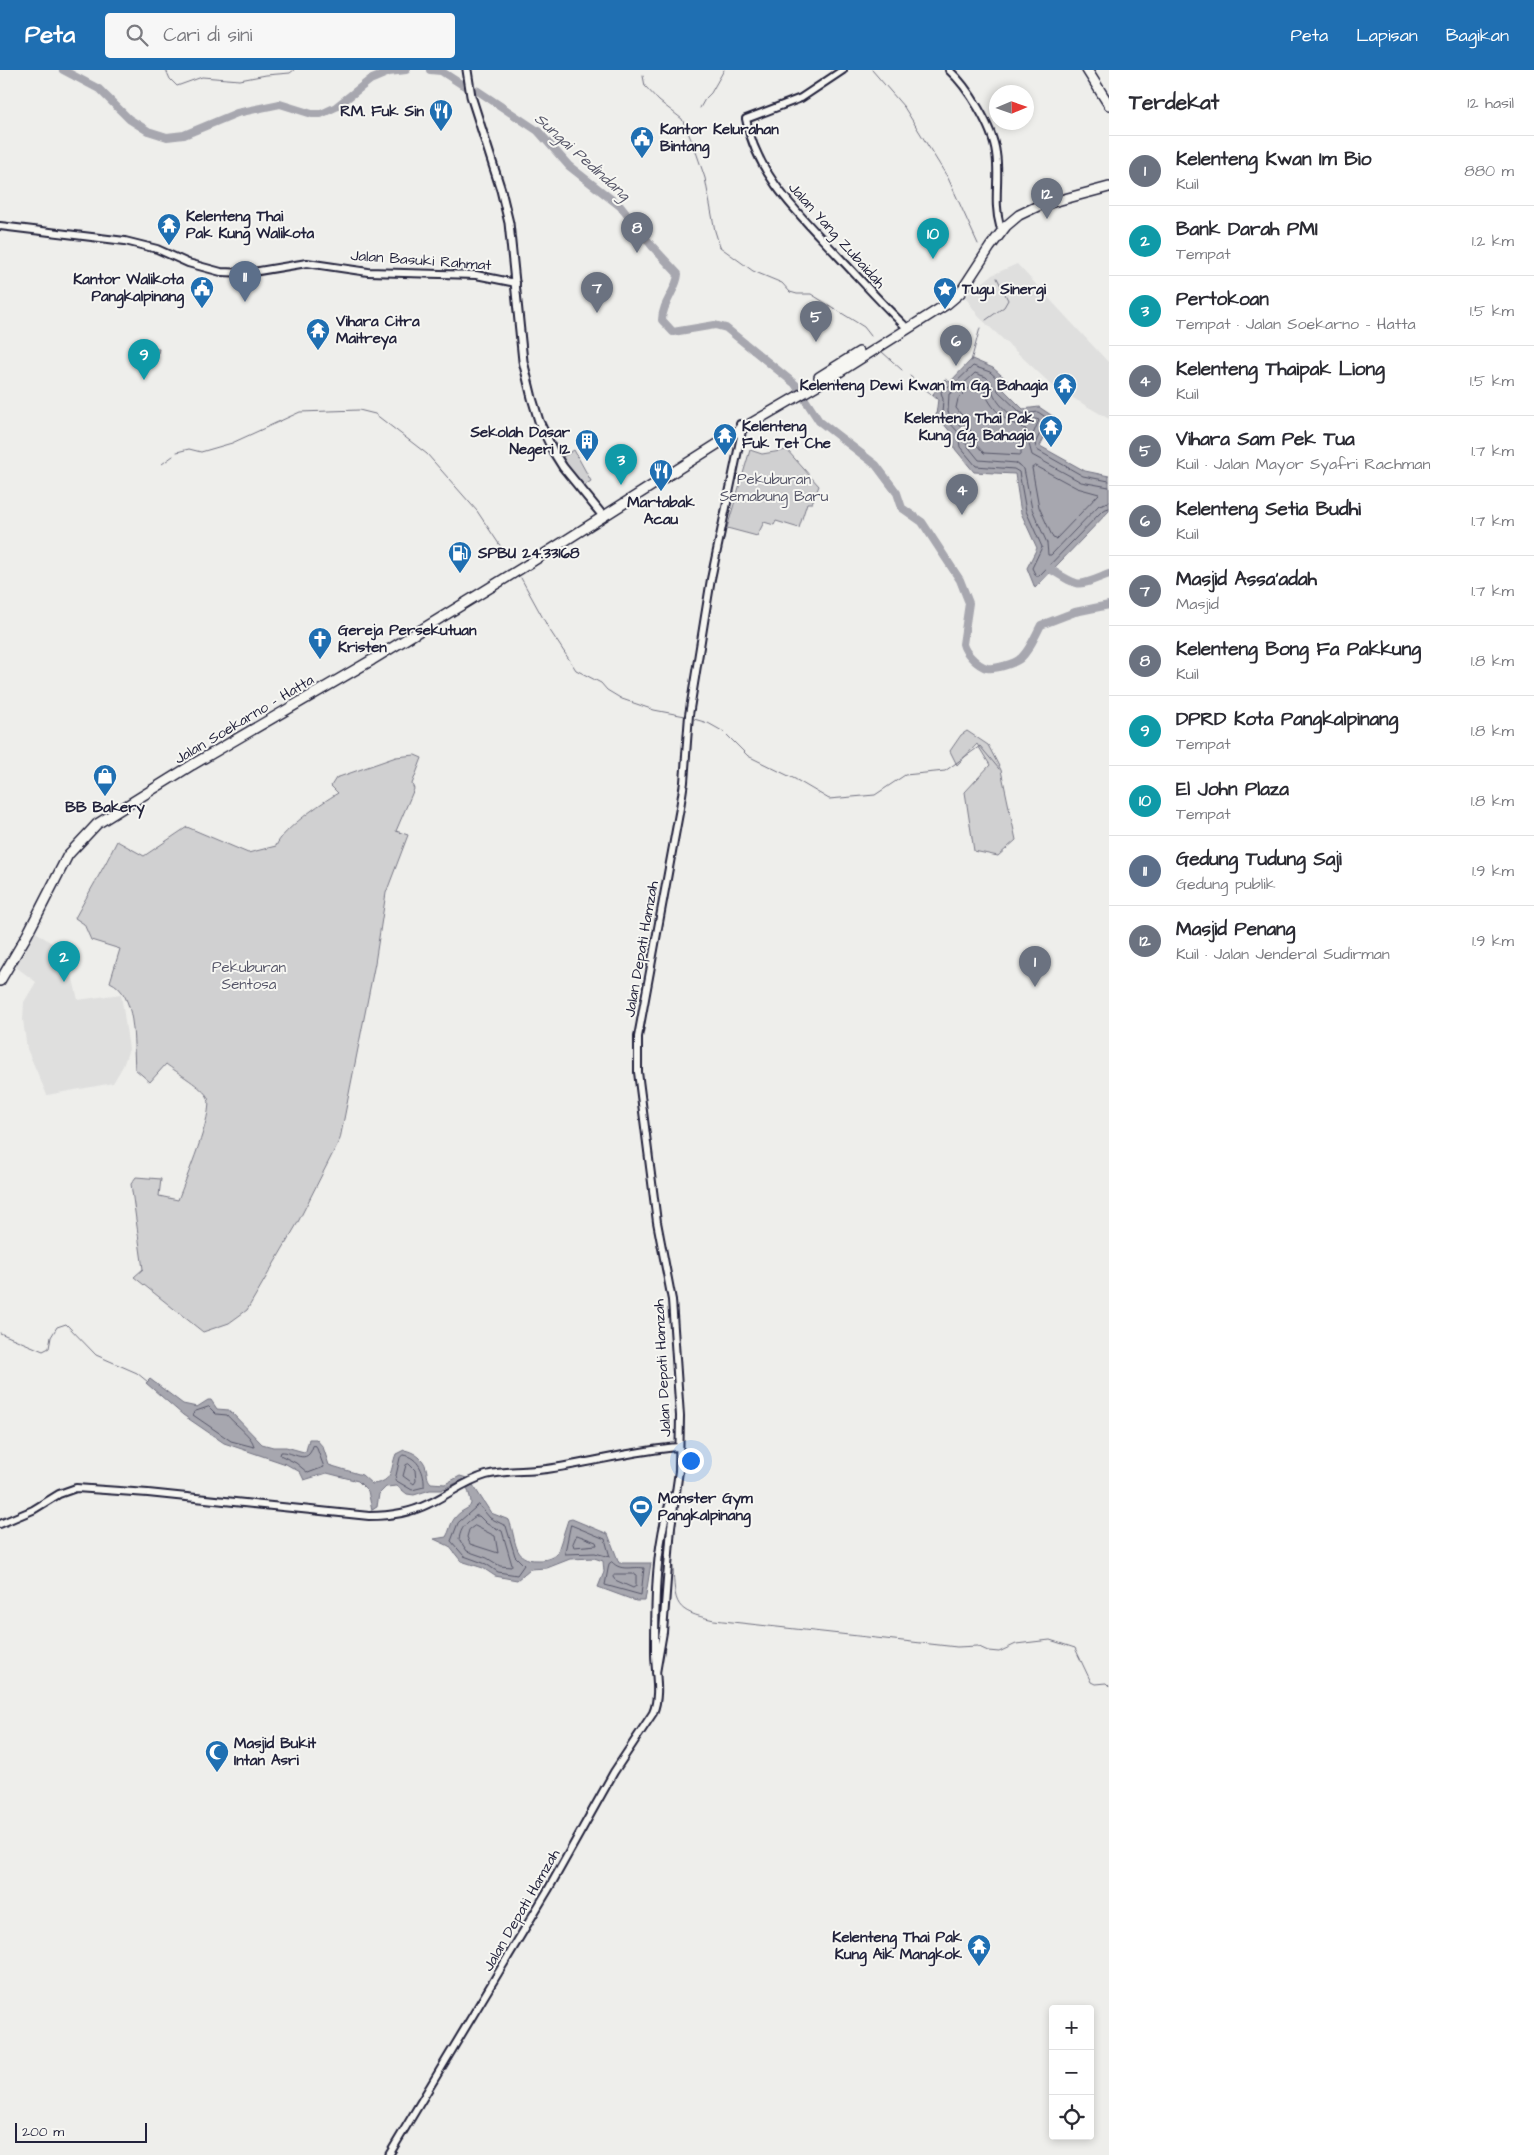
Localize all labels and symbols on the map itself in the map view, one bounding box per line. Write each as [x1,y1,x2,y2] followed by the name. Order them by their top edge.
[989,85,1034,130] north arrow
[428,98,454,132] restaurant icon: RM. Fuk Sin
[340,101,424,122] place label: RM. Fuk Sin
[529,108,636,208] water label: Sungai Pedindang
[660,119,779,159] place label: Kantor Kelurahan Bintang
[629,125,655,159] public building icon: Kantor Kelurahan Bintang
[782,178,890,294] street label: Jalan Yang Zubaidah
[1031,178,1063,219] pin: 12
[186,206,314,246] place label: Kelenteng Thai Pak Kung Walikota
[156,212,182,246] temple icon: Kelenteng Thai Pak Kung Walikota
[621,212,653,253] pin: 8
[917,218,949,259] pin: 10
[350,245,492,276] street label: Jalan Basuki Rahmat
[229,261,261,302] pin: 11
[73,269,184,309] place label: Kantor Walikota Pangkalpinang
[581,272,613,313] pin: 7
[189,275,215,309] public building icon: Kantor Walikota Pangkalpinang
[932,276,958,310] place icon: Tugu Sinergi
[961,279,1047,302] place label: Tugu Sinergi
[800,301,832,342] pin: 5
[335,311,420,350] place label: Vihara Citra Maitreya
[305,317,331,351] temple icon: Vihara Citra Maitreya
[940,325,972,366] pin: 6
[128,339,160,380] pin: 9
[1052,372,1078,406] temple icon: Kelenteng Dewi Kwan Im Gg. Bahagia
[800,375,1048,398] place label: Kelenteng Dewi Kwan Im Gg. Bahagia
[904,408,1035,448] place label: Kelenteng Thai Pak Kung Gg. Bahagia
[1038,414,1064,448] temple icon: Kelenteng Thai Pak Kung Gg. Bahagia
[742,416,831,454] place label: Kelenteng Fuk Tet Che
[469,422,571,462] place label: Sekolah Dasar Negeri 12
[712,422,738,456] temple icon: Kelenteng Fuk Tet Che
[574,428,600,462] building icon: Sekolah Dasar Negeri 12
[605,444,637,485] pin: 3
[648,458,674,492] restaurant icon: Martabak Acau
[720,469,829,508] park label: Pekuburan Semabung Baru
[946,474,978,515] pin: 4
[627,492,695,530] place label: Martabak Acau
[447,540,473,574] fuel station icon: SPBU 24.33168
[477,543,580,564] place label: SPBU 24.33168
[338,620,477,658] place label: Gereja Persekutuan Kristen
[307,626,333,660] church icon: Gereja Persekutuan Kristen
[171,669,318,769] street label: Jalan Soekarno - Hatta
[92,763,118,797] shop icon: BB Bakery
[65,797,146,819] place label: BB Bakery
[619,879,664,1019] street label: Jalan Depati Hamzah
[48,941,80,982] pin: 2
[1019,946,1051,987] pin: 1
[212,957,286,995] park label: Pekuburan Sentosa
[648,1298,677,1437] street label: Jalan Depati Hamzah
[678,1448,704,1474] your location
[658,1488,753,1528] place label: Monster Gym Pangkalpinang
[628,1494,654,1528] sports icon: Monster Gym Pangkalpinang
[234,1733,317,1771] place label: Masjid Bukit Intan Asri
[204,1739,230,1773] mosque icon: Masjid Bukit Intan Asri
[478,1845,565,1975] street label: Jalan Depati Hamzah
[832,1927,963,1967] place label: Kelenteng Thai Pak Kung Aik Mangkok
[966,1933,992,1967] temple icon: Kelenteng Thai Pak Kung Aik Mangkok
[15,2120,148,2143] scale bar

